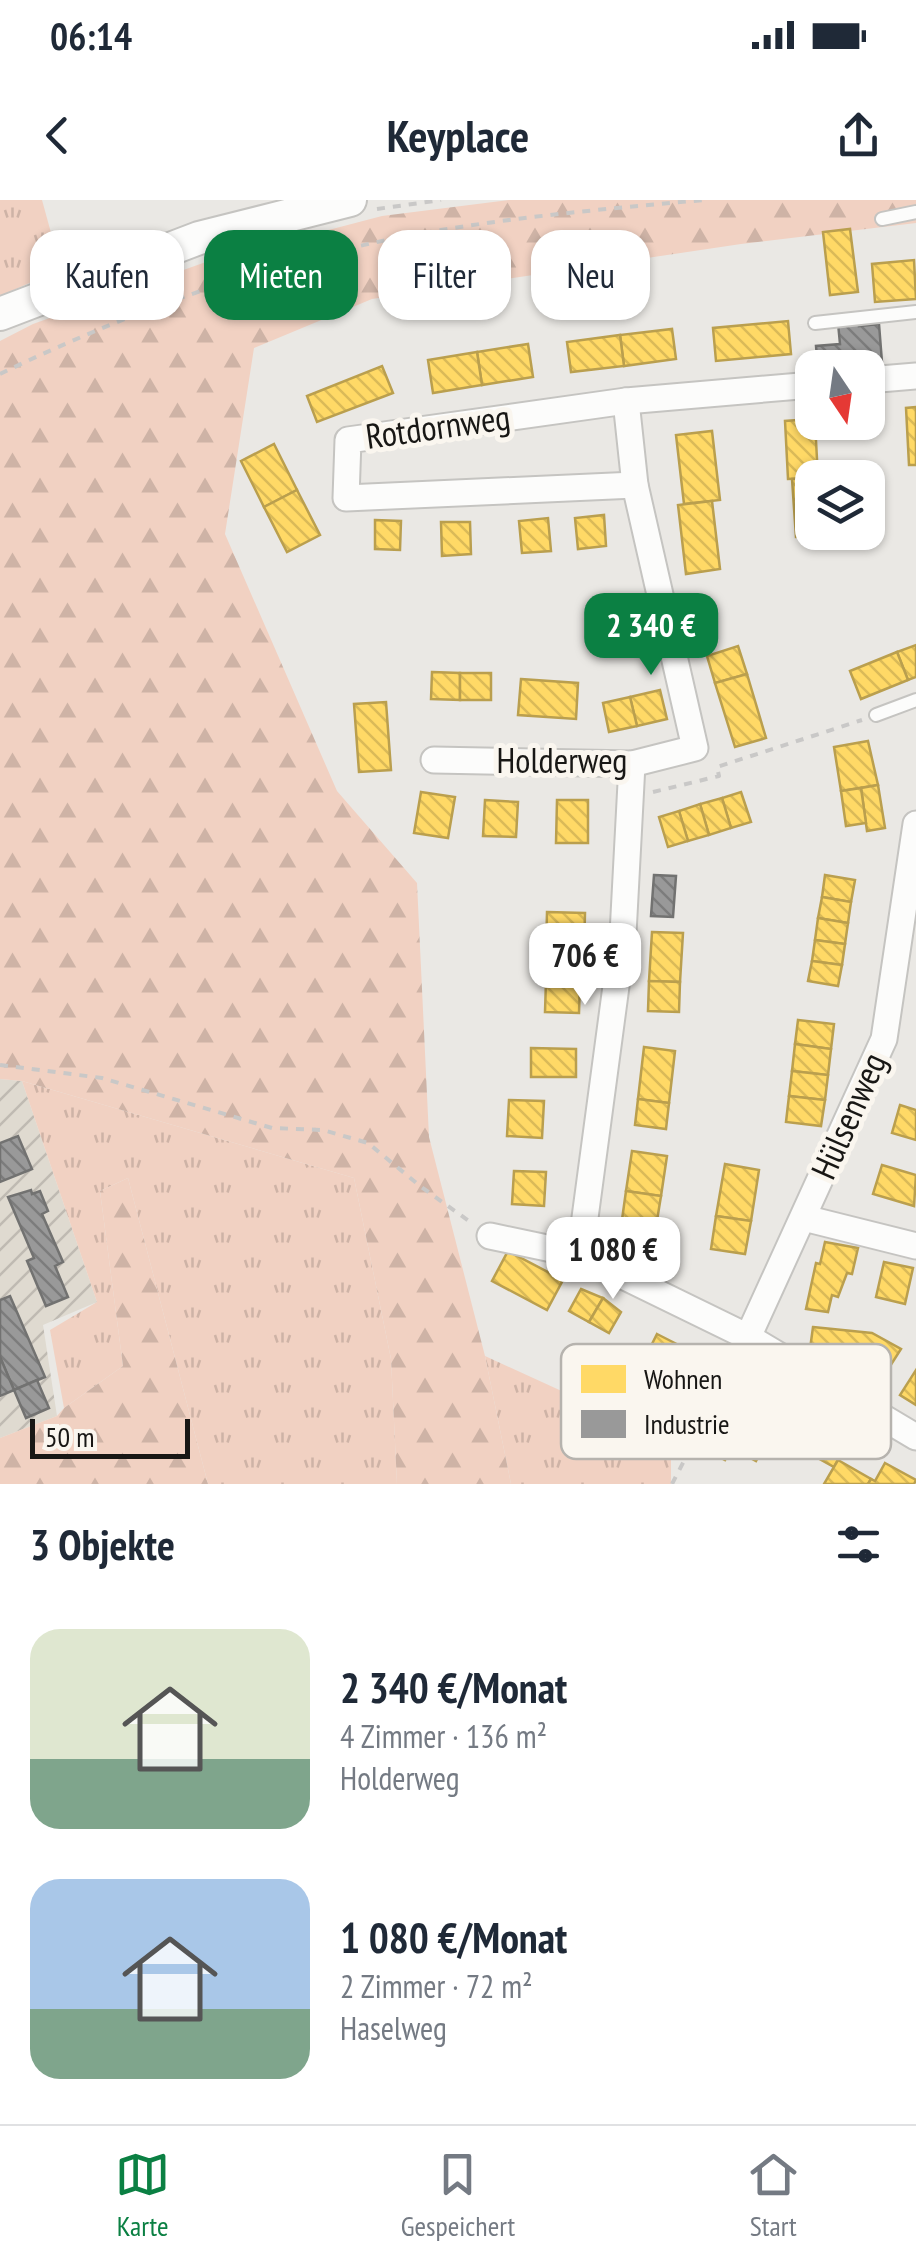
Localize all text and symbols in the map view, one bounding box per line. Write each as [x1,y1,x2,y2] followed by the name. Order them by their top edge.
[50,11,132,60] text: 06:14
[387,106,529,164] text: Keyplace
[30,108,85,163] icon: back
[831,108,886,163] icon: share
[30,230,184,320] chip: Kaufen
[204,230,358,320] chip: Mieten
[378,230,511,320] chip: Filter
[531,230,650,320] chip: Neu
[795,350,885,440] north arrow
[795,350,885,550] map controls
[363,393,513,459] street label: Rotdornweg
[795,460,885,550] button: layers
[559,593,743,678] pin: 2 340 €
[606,604,696,646] text: 2 340 €
[497,737,627,783] street label: Holderweg
[515,923,655,1008] pin: 706 €
[551,934,619,976] text: 706 €
[800,1045,896,1186] street label: Hülsenweg
[521,1217,705,1302] pin: 1 080 €
[568,1228,658,1270] text: 1 080 €
[561,1344,891,1459] legend
[644,1360,722,1397] text: Wohnen
[644,1405,730,1442] text: Industrie
[30,1414,190,1458] scale bar
[45,1418,94,1455] text: 50 m
[30,1517,175,1572] text: 3 Objekte
[831,1517,886,1572] icon: filters
[340,1660,567,1715] text: 2 340 €/Monat
[110,1669,230,1789] icon: home
[340,1715,547,1757] text: 4 Zimmer · 136 m²
[340,1757,460,1799] text: Holderweg
[340,1910,567,1965] text: 1 080 €/Monat
[110,1919,230,2039] icon: home
[340,1965,533,2007] text: 2 Zimmer · 72 m²
[340,2007,447,2049] text: Haselweg
[115,2147,170,2244] tab: Karte
[401,2147,515,2244] tab: Gespeichert
[746,2147,801,2244] tab: Start

